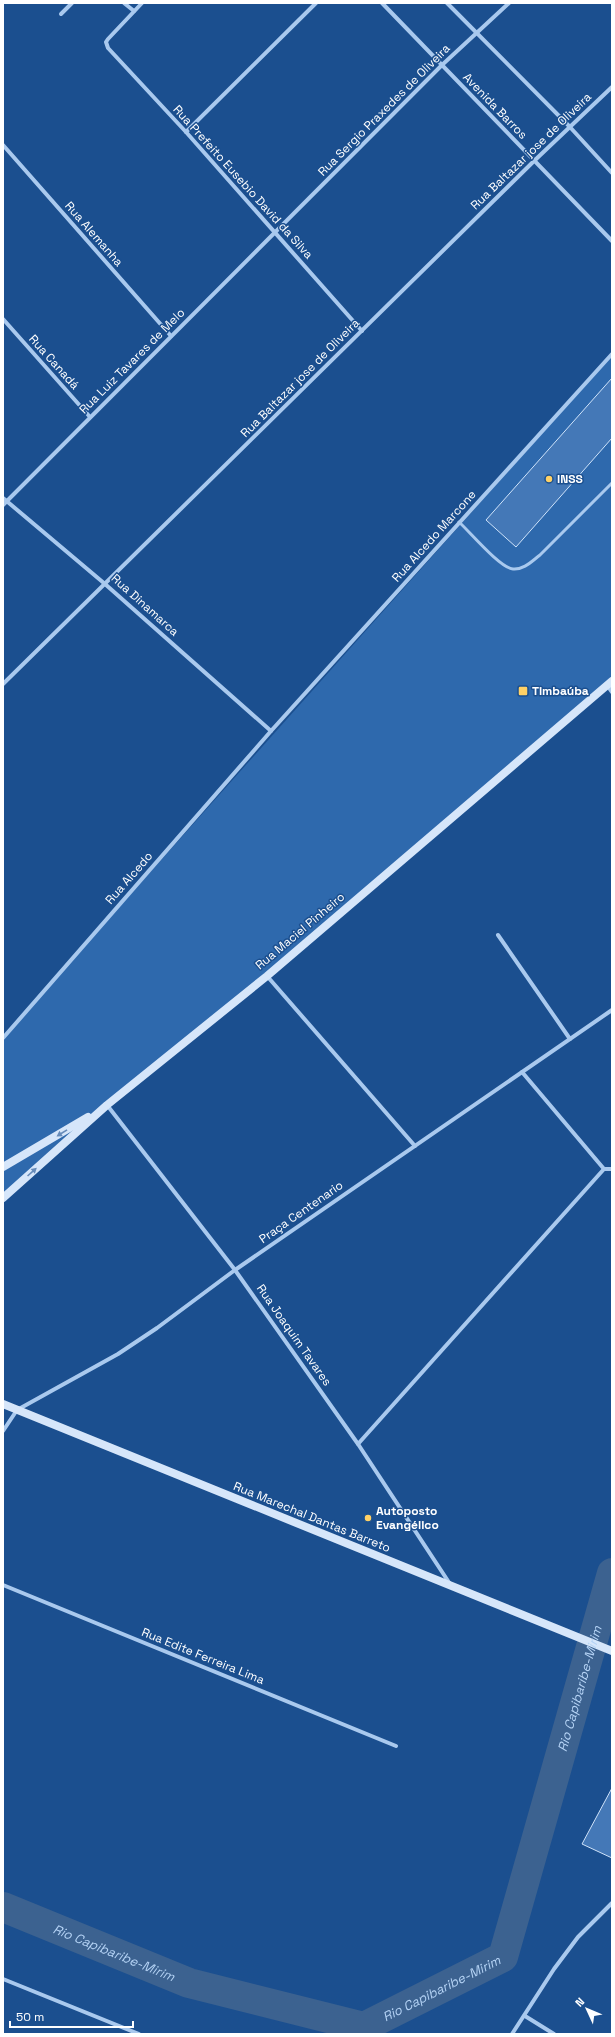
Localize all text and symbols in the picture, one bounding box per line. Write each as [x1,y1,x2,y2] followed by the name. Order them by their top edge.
[314,40,454,180] street label: Rua Sergio Praxedes de Oliveira
[459,69,531,143] street label: Avenida Barros
[467,89,595,213] street label: Rua Baltazar jose de Oliveira
[170,102,317,262] street label: Rua Prefeito Eusebio David da Silva
[61,198,127,270] street label: Rua Alemanha
[76,305,188,417] street label: Rua Luiz Tavares de Melo
[237,315,363,441] street label: Rua Baltazar jose de Oliveira
[25,331,83,393] street label: Rua Canadá
[557,471,583,487] place label: INSS
[544,474,554,484] marker: INSS
[388,487,480,585] street label: Rua Alcedo Marcone
[108,570,182,640] street label: Rua Dinamarca
[532,683,589,699] place label: Timbaúba
[517,685,529,697] marker: Timbaúba
[102,848,156,908] street label: Rua Alcedo
[252,889,348,973] street label: Rua Maciel Pinheiro
[57,1129,67,1137] one-way arrow
[27,1167,37,1177] one-way arrow
[256,1177,346,1247] street label: Praça Centenario
[253,1281,335,1389] street label: Rua Joaquim Tavares
[231,1478,393,1556] street label: Rua Marechal Dantas Barreto
[376,1503,439,1533] place label: Autoposto Evangélico
[363,1513,373,1523] marker: Autoposto Evangélico
[553,1623,605,1753] water label: Rio Capibaribe-Mirim
[139,1624,267,1688] street label: Rua Edite Ferreira Lima
[51,1920,178,1985] water label: Rio Capibaribe-Mirim
[380,1951,504,2025] water label: Rio Capibaribe-Mirim
[567,1989,607,2029] north arrow
[572,1995,587,2010] text: N
[10,2003,133,2029] scale bar
[16,2009,44,2025] text: 50 m

